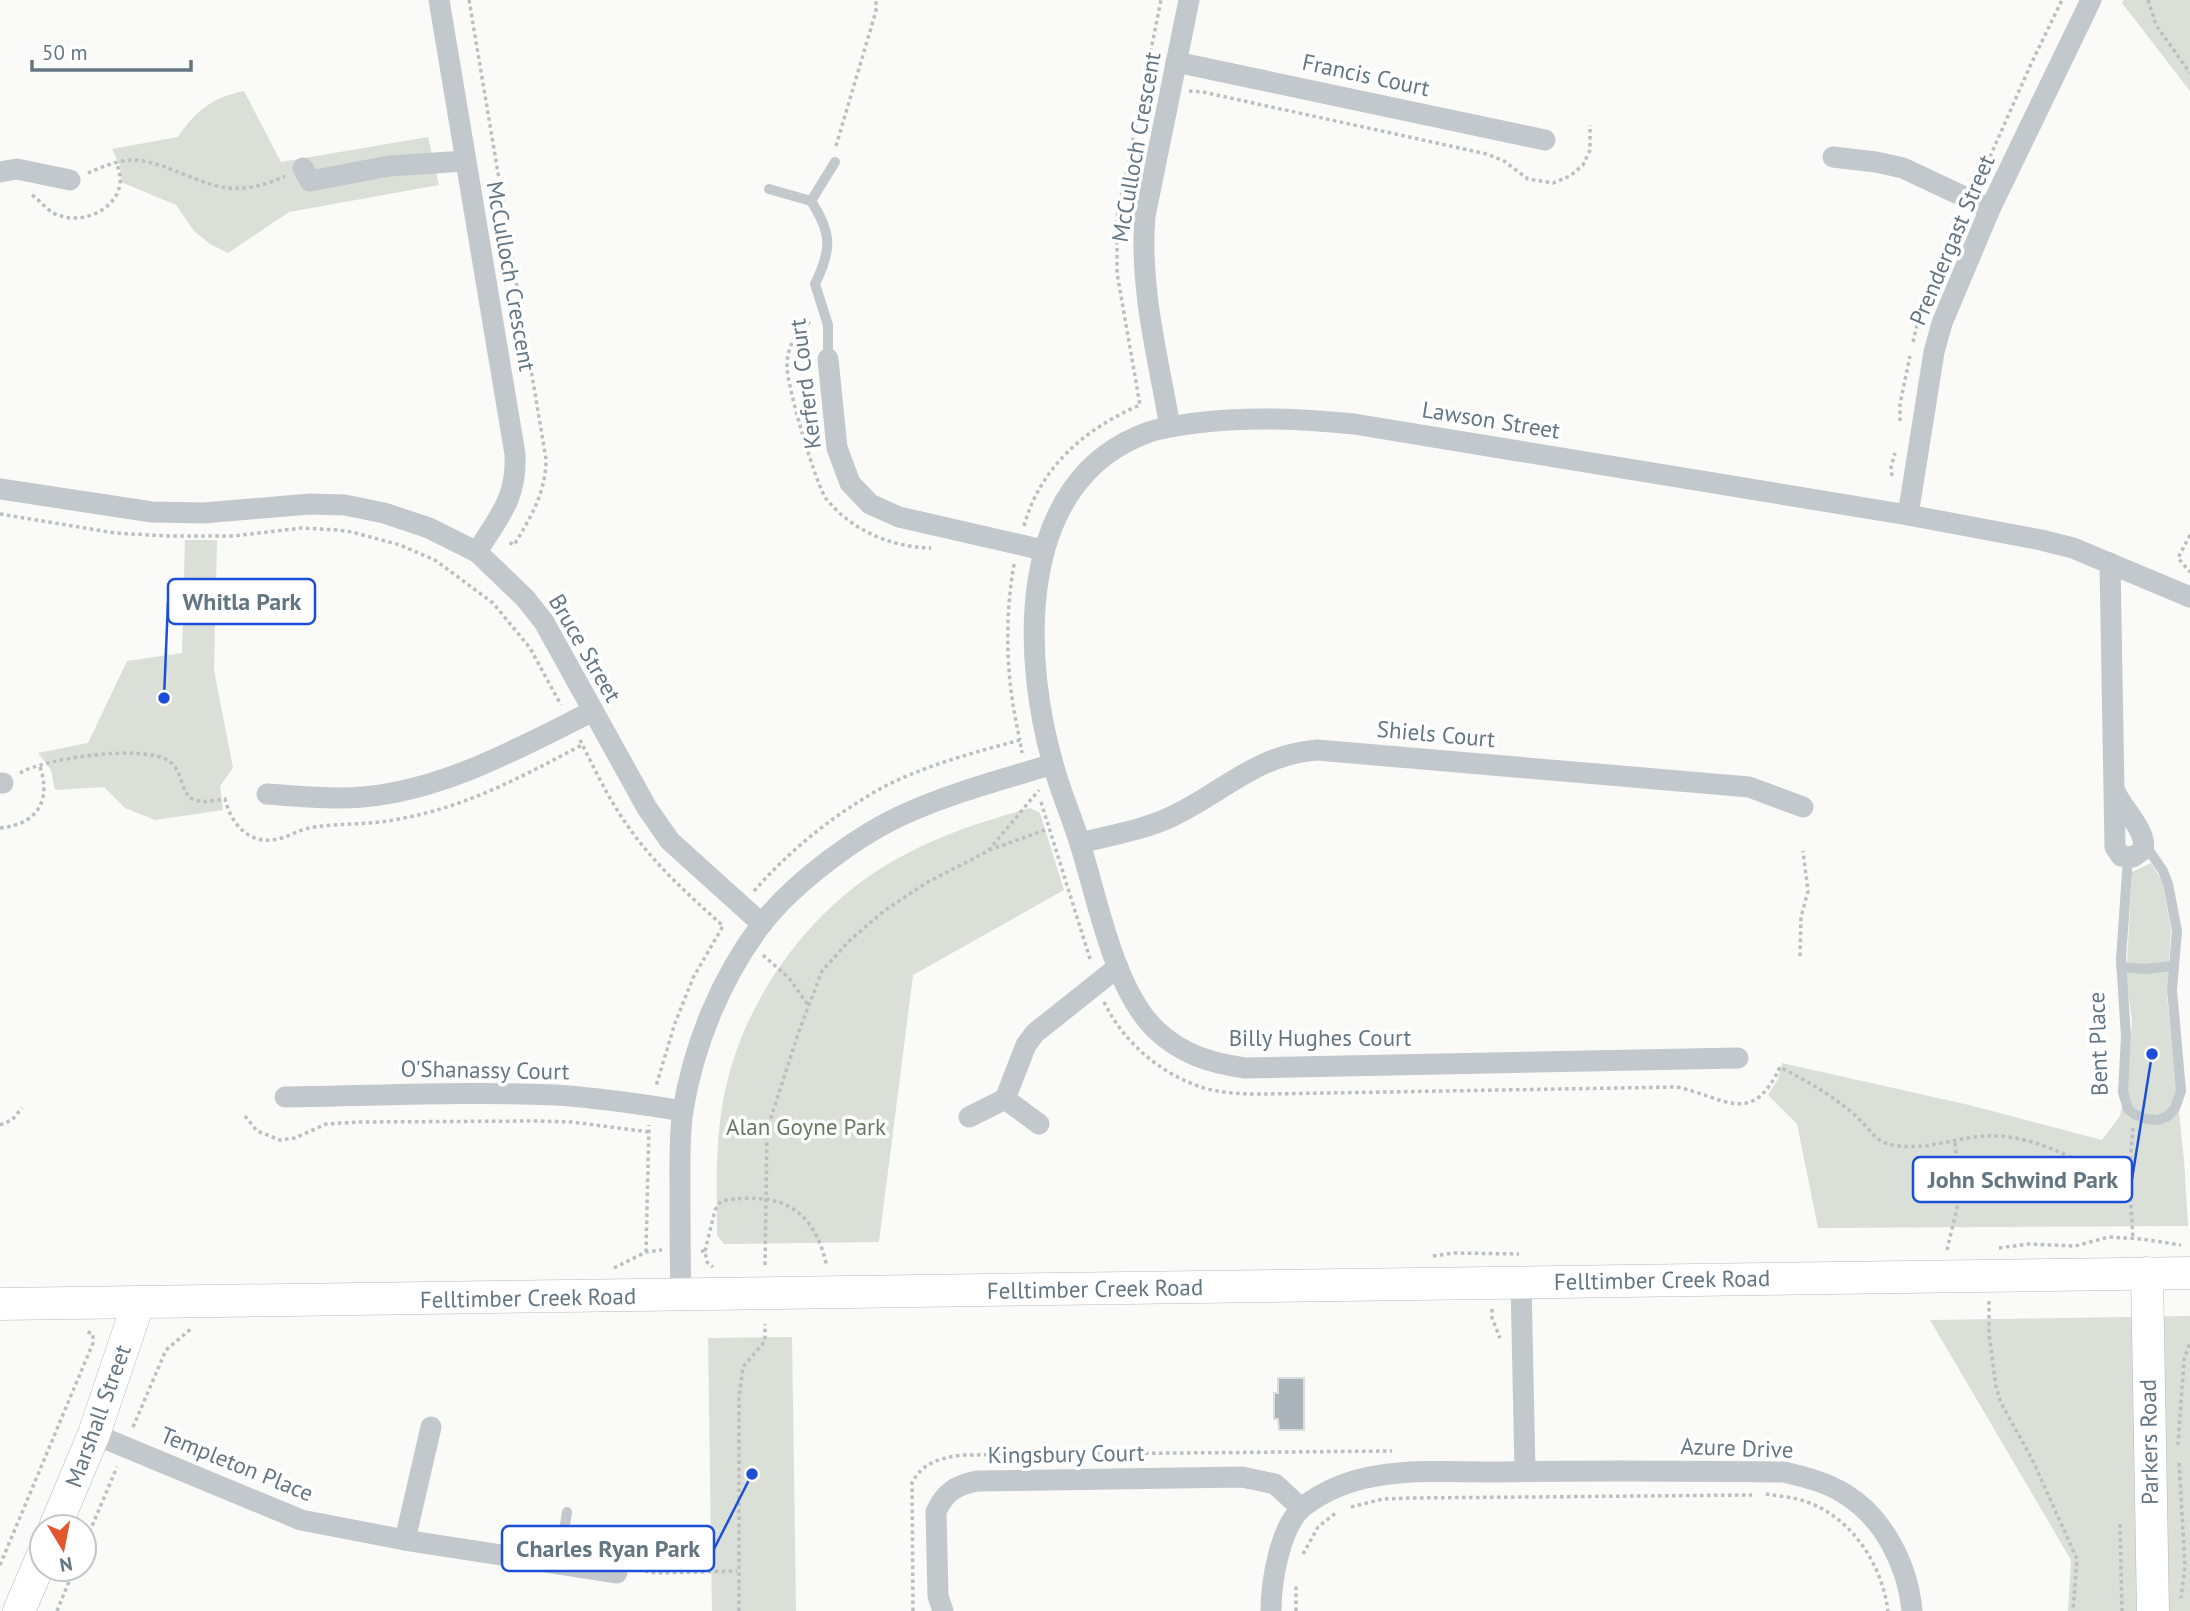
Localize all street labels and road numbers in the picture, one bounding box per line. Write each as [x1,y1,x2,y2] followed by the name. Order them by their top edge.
[1300,47,1433,102] street label: Francis Court
[1105,49,1167,244] street label: McCulloch Crescent
[1903,150,2001,329] street label: Prendergast Street
[481,179,543,373] street label: McCulloch Crescent
[782,317,827,451] street label: Kerferd Court
[1420,394,1562,445] street label: Lawson Street
[543,589,628,707] street label: Bruce Street
[1376,714,1497,753] street label: Shiels Court
[2081,991,2114,1097] street label: Bent Place
[1229,1023,1412,1052] street label: Billy Hughes Court
[400,1054,570,1085] street label: O'Shanassy Court
[1553,1263,1771,1296] street label: Felltimber Creek Road
[986,1272,1204,1305] street label: Felltimber Creek Road
[419,1281,637,1314] street label: Felltimber Creek Road
[58,1340,137,1491] street label: Marshall Street
[2133,1379,2164,1505] street label: Parkers Road
[157,1420,318,1507] street label: Templeton Place
[1680,1431,1794,1464] street label: Azure Drive
[987,1438,1145,1469] street label: Kingsbury Court

